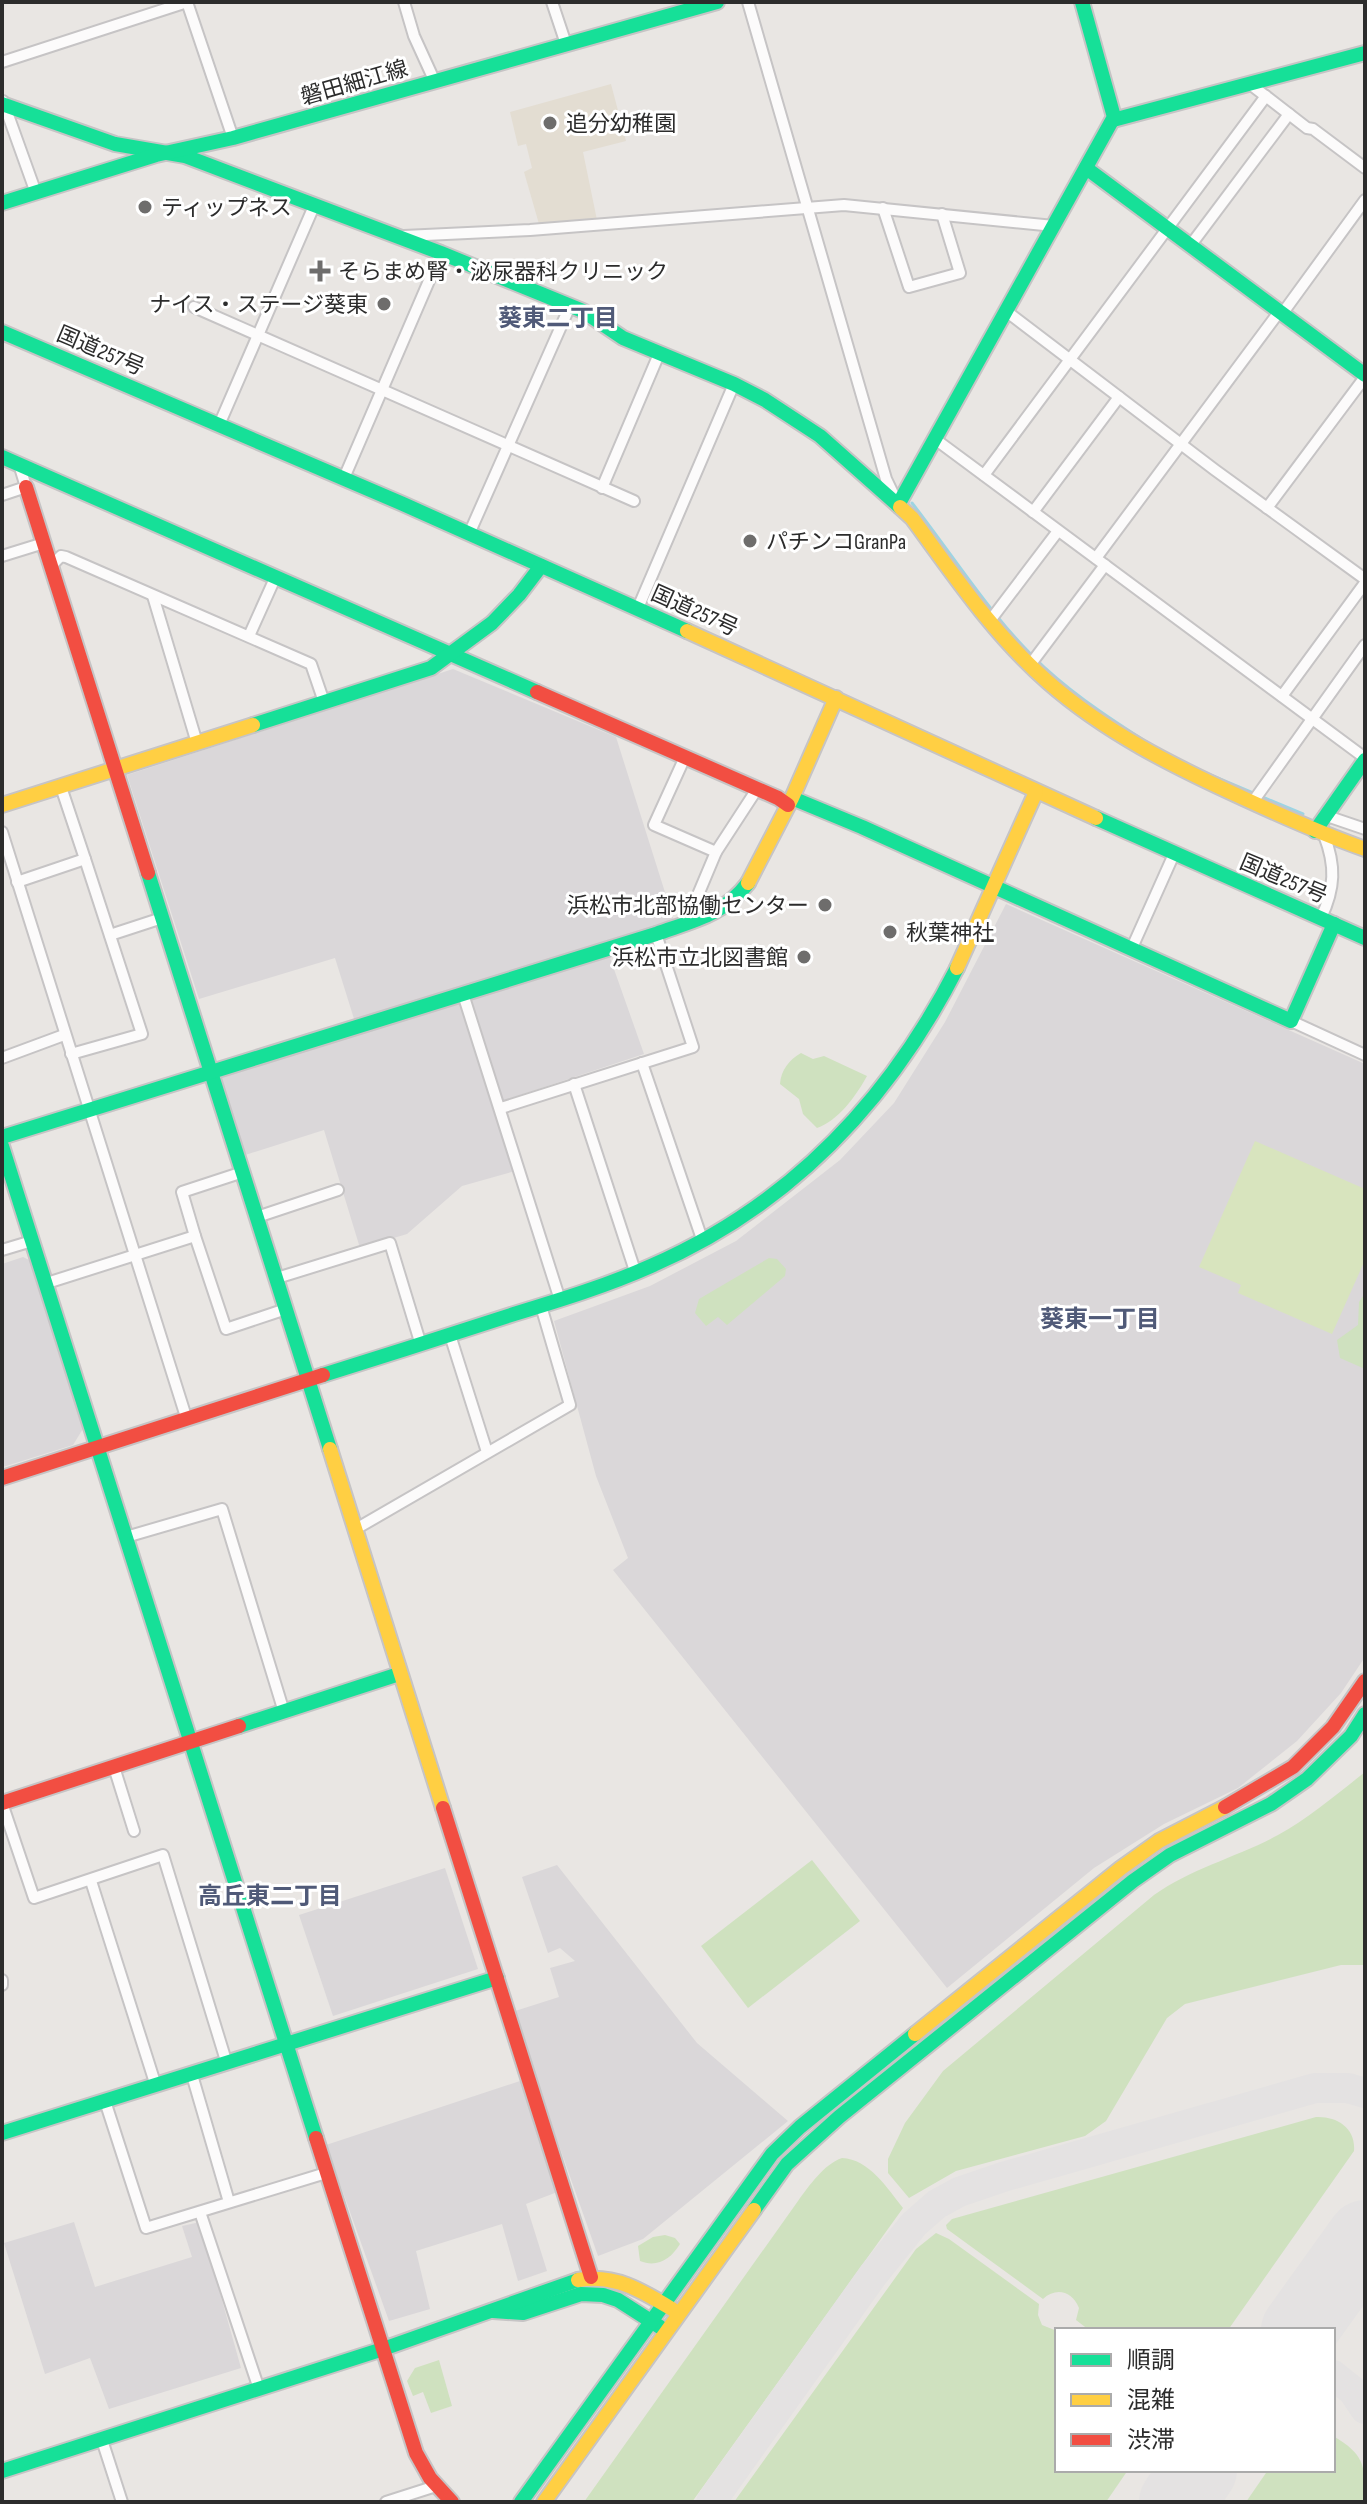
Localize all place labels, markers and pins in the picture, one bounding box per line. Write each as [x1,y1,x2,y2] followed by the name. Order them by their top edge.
[566,111,676,138] place label: 追分幼稚園
[541,114,559,132] marker: 追分幼稚園
[161,195,292,222] place label: ティップネス
[136,198,154,216] marker: ティップネス
[338,259,668,286] place label: そらまめ腎・泌尿器科クリニック
[309,260,331,282] marker: そらまめ腎・泌尿器科クリニック
[149,292,368,319] place label: ナイス・ステージ葵東
[375,295,393,313] marker: ナイス・ステージ葵東
[766,529,906,556] place label: パチンコGranPa
[741,532,759,550] marker: パチンコGranPa
[567,893,809,920] place label: 浜松市北部協働センター
[816,896,834,914] marker: 浜松市北部協働センター
[906,920,994,947] place label: 秋葉神社
[881,923,899,941] marker: 秋葉神社
[612,945,788,972] place label: 浜松市立北図書館
[795,948,813,966] marker: 浜松市立北図書館

